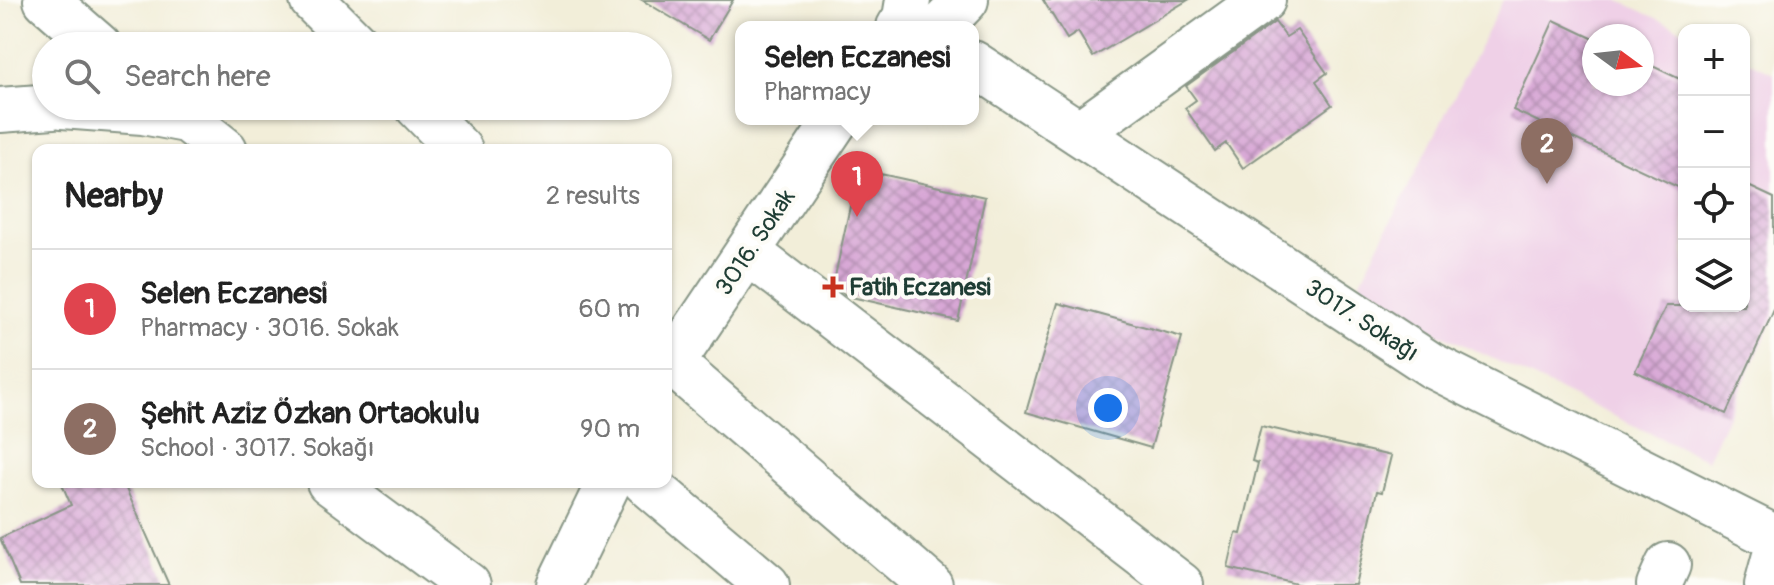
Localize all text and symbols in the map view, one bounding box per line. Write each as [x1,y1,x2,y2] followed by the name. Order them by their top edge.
[735,21,979,125] popup
[1582,24,1654,96] north arrow
[1678,24,1750,312] map controls
[1678,24,1750,96] button: +
[32,32,672,120] search box
[763,39,951,76] text: Selen Eczanesi
[60,54,104,98] icon: search
[124,58,271,95] text: Search here
[763,76,871,108] text: Pharmacy
[1678,96,1750,168] button: −
[1521,118,1573,184] pin: 2
[831,151,883,217] pin: 1
[1678,168,1750,240] button: locate
[64,175,163,218] text: Nearby
[546,180,640,212] text: 2 results
[709,184,801,301] street label: 3016. Sokak
[1678,240,1750,312] button: layers
[849,273,991,302] place label: Fatih Eczanesi
[1300,273,1424,368] street label: 3017. Sokağı
[140,275,327,312] text: Selen Eczanesi
[824,278,842,296] marker: Fatih Eczanesi
[85,293,95,325] text: 1
[578,293,640,325] text: 60 m
[140,312,399,344] text: Pharmacy · 3016. Sokak
[1088,388,1128,428] your location
[140,395,480,432] text: Şehit Aziz Özkan Ortaokulu
[83,413,97,445] text: 2
[580,413,640,445] text: 90 m
[140,432,375,464] text: School · 3017. Sokağı

